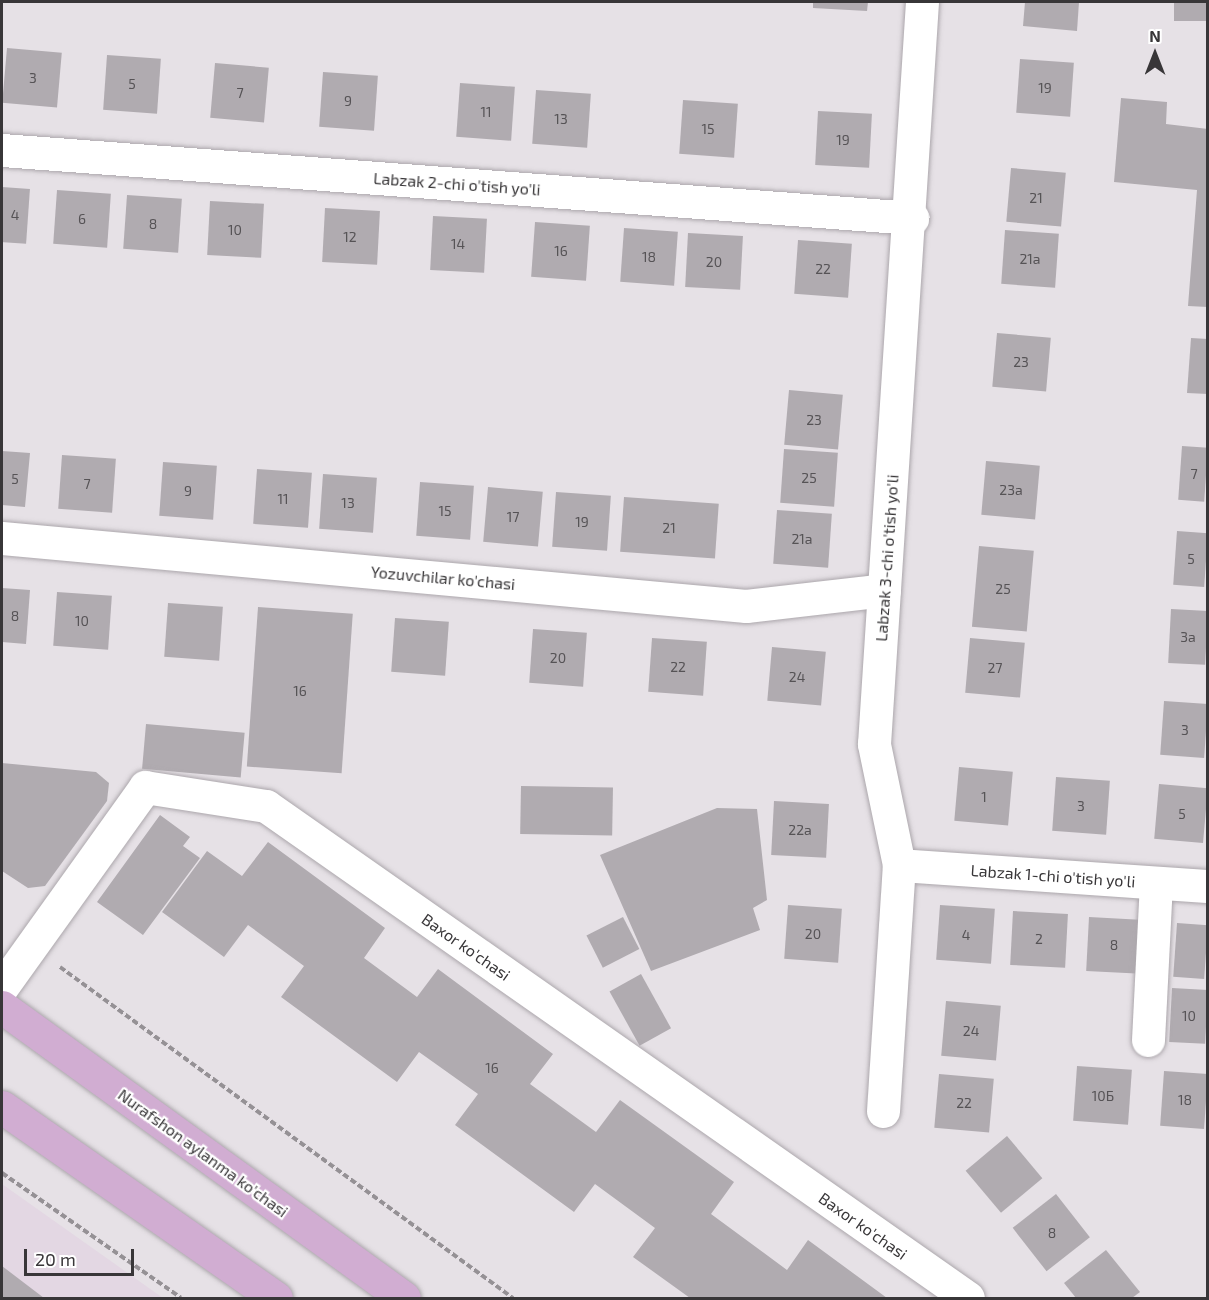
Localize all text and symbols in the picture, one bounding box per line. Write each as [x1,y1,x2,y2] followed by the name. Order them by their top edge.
[1125,24,1185,84] north arrow
[1149,26,1161,45] text: N
[29,70,37,86] house number: 3
[128,76,136,92] house number: 5
[1038,80,1052,96] house number: 19
[236,85,244,101] house number: 7
[344,93,352,109] house number: 9
[480,104,492,120] house number: 11
[554,111,568,127] house number: 13
[701,121,715,137] house number: 15
[836,132,850,148] house number: 19
[373,169,541,199] street label: Labzak 2-chi o'tish yo'li
[1029,190,1043,206] house number: 21
[11,207,19,223] house number: 4
[78,211,86,227] house number: 6
[149,216,157,232] house number: 8
[228,222,242,238] house number: 10
[343,229,357,245] house number: 12
[451,236,465,252] house number: 14
[554,243,568,259] house number: 16
[642,249,656,265] house number: 18
[1019,251,1041,267] house number: 21a
[706,254,722,270] house number: 20
[815,261,831,277] house number: 22
[1013,354,1029,370] house number: 23
[806,412,822,428] house number: 23
[1190,466,1198,482] house number: 7
[801,470,817,486] house number: 25
[11,471,19,487] house number: 5
[872,474,902,642] street label: Labzak 3-chi o'tish yo'li
[83,476,91,492] house number: 7
[999,482,1023,498] house number: 23a
[184,483,192,499] house number: 9
[277,491,289,507] house number: 11
[341,495,355,511] house number: 13
[438,503,452,519] house number: 15
[507,509,519,525] house number: 17
[575,514,589,530] house number: 19
[662,520,676,536] house number: 21
[791,531,813,547] house number: 21а
[1187,551,1195,567] house number: 5
[370,562,516,594] street label: Yozuvchilar ko'chasi
[995,581,1011,597] house number: 25
[11,608,19,624] house number: 8
[75,613,89,629] house number: 10
[1180,629,1196,645] house number: 3a
[550,650,566,666] house number: 20
[670,659,686,675] house number: 22
[987,660,1003,676] house number: 27
[789,669,805,685] house number: 24
[293,683,307,699] house number: 16
[1181,722,1189,738] house number: 3
[981,789,987,805] house number: 1
[1077,798,1085,814] house number: 3
[1178,806,1186,822] house number: 5
[788,822,812,838] house number: 22a
[970,861,1136,891] street label: Labzak 1-chi o'tish yo'li
[418,909,514,985] street label: Baxor ko'chasi
[805,926,821,942] house number: 20
[962,927,970,943] house number: 4
[1035,931,1043,947] house number: 2
[1110,937,1118,953] house number: 8
[1182,1008,1196,1024] house number: 10
[963,1023,979,1039] house number: 24
[485,1060,499,1076] house number: 16
[114,1085,292,1221] street label: Nurafshon aylanma ko'chasi
[1092,1088,1114,1104] house number: 10Б
[1178,1092,1192,1108] house number: 18
[956,1095,972,1111] house number: 22
[815,1188,911,1264] street label: Baxor ko'chasi
[1048,1225,1056,1241] house number: 8
[27,1237,136,1275] scale bar
[35,1248,76,1270] text: 20 m

